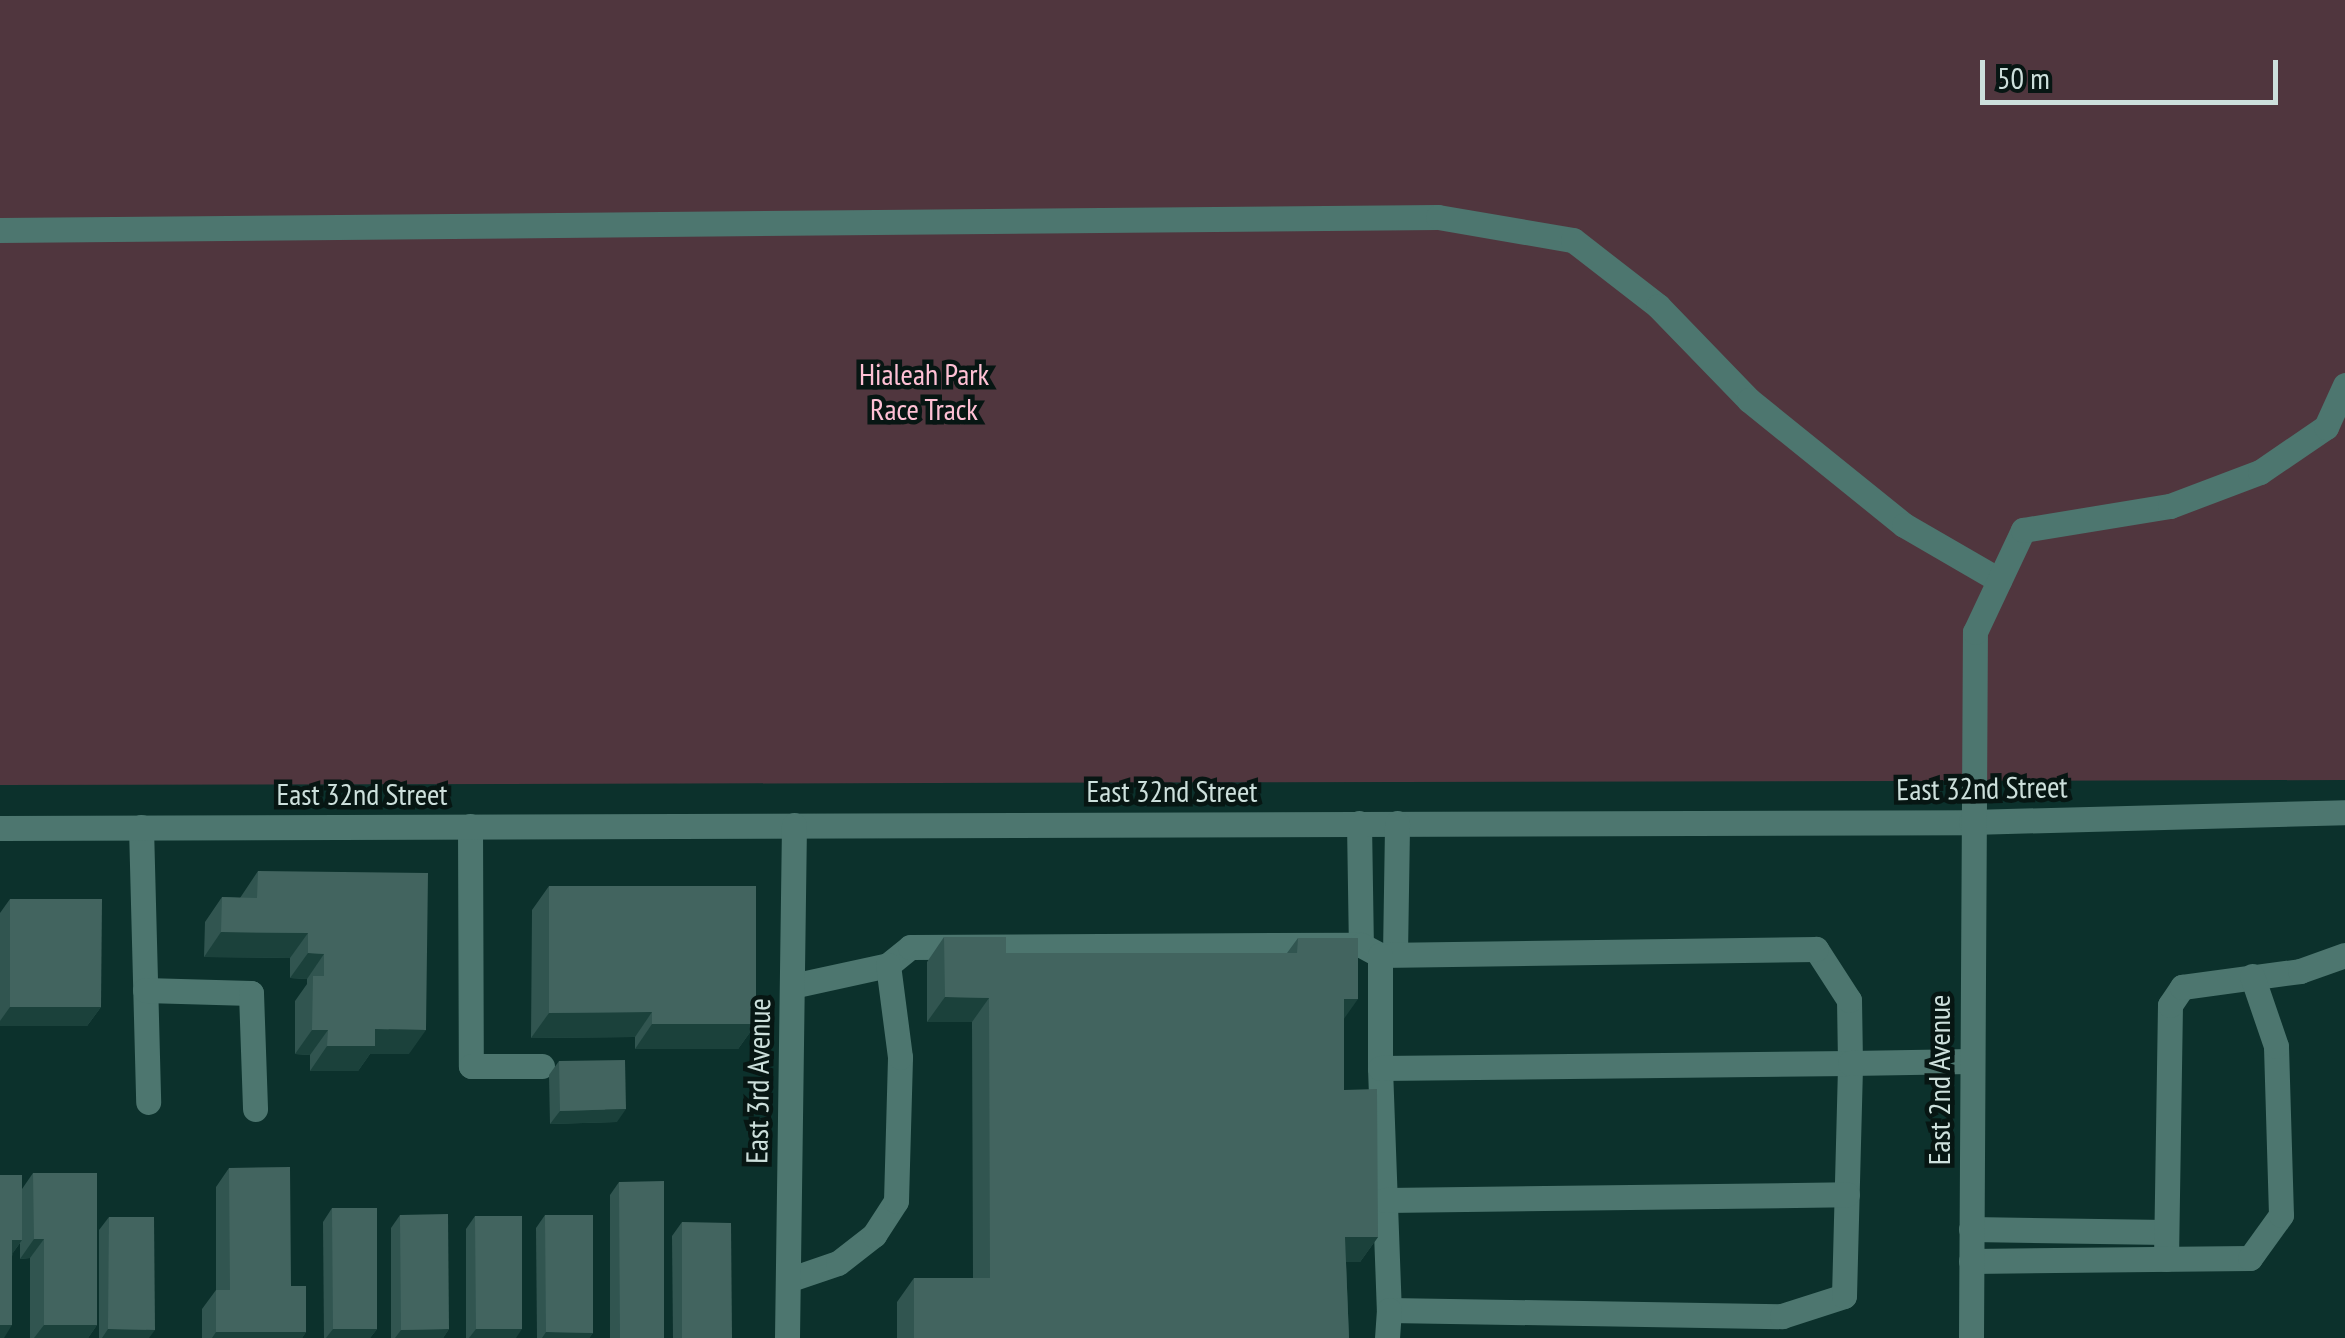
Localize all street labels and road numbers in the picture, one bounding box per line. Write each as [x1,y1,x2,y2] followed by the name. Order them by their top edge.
[1896,769,2068,807] street label: East 32nd Street
[1086,773,1258,809] street label: East 32nd Street
[276,776,448,812] street label: East 32nd Street
[1921,994,1957,1166] street label: East 2nd Avenue
[739,997,777,1165] street label: East 3rd Avenue

